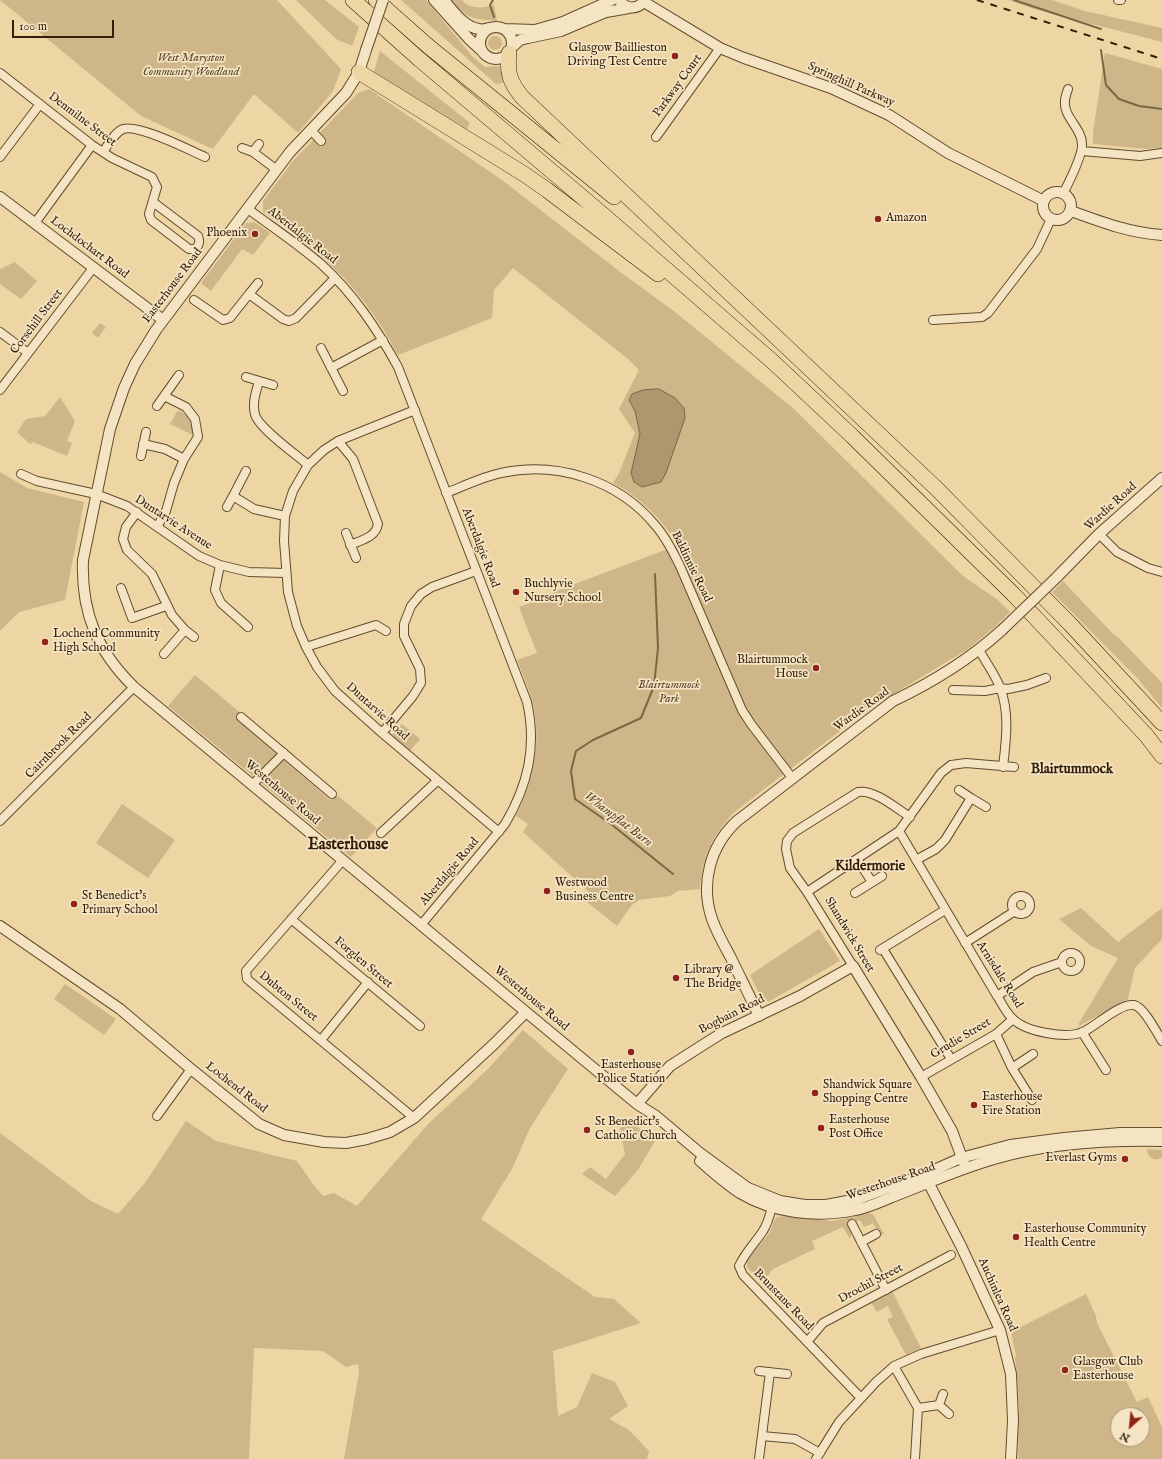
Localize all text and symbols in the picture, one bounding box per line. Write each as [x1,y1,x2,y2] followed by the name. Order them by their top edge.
[14,12,116,38] scale bar
[19,19,47,34] text: 100 m
[567,42,667,70] place label: Glasgow Baillieston Driving Test Centre
[670,51,680,61] marker: Glasgow Baillieston Driving Test Centre
[143,52,239,80] park label: West Maryston Community Woodland
[650,52,706,120] street label: Parkway Court
[805,59,897,111] street label: Springhill Parkway
[45,90,119,150] street label: Denmilne Street
[264,204,340,268] street label: Aberdalgie Road
[886,212,927,226] place label: Amazon
[47,214,131,282] street label: Lochdochart Road
[873,214,883,224] marker: Amazon
[206,227,247,241] place label: Phoenix
[250,229,260,239] marker: Phoenix
[140,246,206,326] street label: Easterhouse Road
[8,287,66,357] street label: Corsehill Street
[1082,480,1140,534] street label: Wardie Road
[132,493,214,553] street label: Duntarvie Avenue
[458,506,502,590] street label: Aberdalgie Road
[668,529,714,605] street label: Baldinnie Road
[524,578,601,606] place label: Buchlyvie Nursery School
[511,587,521,597] marker: Buchlyvie Nursery School
[53,628,160,656] place label: Lochend Community High School
[40,637,50,647] marker: Lochend Community High School
[737,654,808,682] place label: Blairtummock House
[811,663,821,673] marker: Blairtummock House
[638,679,700,707] park label: Blairtummock Park
[343,680,411,744] street label: Duntarvie Road
[831,685,893,735] street label: Wardie Road
[23,710,95,782] street label: Cairnbrook Road
[242,758,322,828] street label: Westerhouse Road
[1031,762,1113,778] district label: Blairtummock
[581,789,655,851] water label: Whampflat Burn
[417,835,483,909] street label: Aberdalgie Road
[308,836,388,856] district label: Easterhouse
[835,859,905,875] district label: Kildermorie
[555,877,634,905] place label: Westwood Business Centre
[542,886,552,896] marker: Westwood Business Centre
[82,890,158,918] place label: St Benedict's Primary School
[821,895,877,975] street label: Shandwick Street
[69,899,79,909] marker: St Benedict's Primary School
[331,934,395,992] street label: Forglen Street
[973,939,1025,1011] street label: Arnisdale Road
[491,964,571,1034] street label: Westerhouse Road
[684,964,741,992] place label: Library @ The Bridge
[256,969,320,1025] street label: Dubton Street
[671,973,681,983] marker: Library @ The Bridge
[697,992,767,1038] street label: Bogbain Road
[928,1015,994,1063] street label: Grudie Street
[626,1047,636,1057] marker: Easterhouse Police Station
[202,1059,270,1117] street label: Lochend Road
[597,1059,665,1087] place label: Easterhouse Police Station
[823,1079,912,1107] place label: Shandwick Square Shopping Centre
[810,1088,820,1098] marker: Shandwick Square Shopping Centre
[982,1091,1042,1119] place label: Easterhouse Fire Station
[969,1100,979,1110] marker: Easterhouse Fire Station
[829,1114,889,1142] place label: Easterhouse Post Office
[595,1116,677,1144] place label: St Benedict's Catholic Church
[816,1123,826,1133] marker: Easterhouse Post Office
[582,1125,592,1135] marker: St Benedict's Catholic Church
[1045,1152,1117,1166] place label: Everlast Gyms
[1120,1154,1130,1164] marker: Everlast Gyms
[845,1160,937,1204] street label: Westerhouse Road
[1024,1223,1146,1251] place label: Easterhouse Community Health Centre
[1011,1232,1021,1242] marker: Easterhouse Community Health Centre
[974,1256,1020,1334] street label: Auchinlea Road
[836,1261,906,1307] street label: Drochil Street
[750,1266,816,1334] street label: Brunstane Road
[1073,1356,1143,1384] place label: Glasgow Club Easterhouse
[1060,1365,1070,1375] marker: Glasgow Club Easterhouse
[1110,1407,1150,1447] north arrow
[1118,1428,1132,1445] text: N

